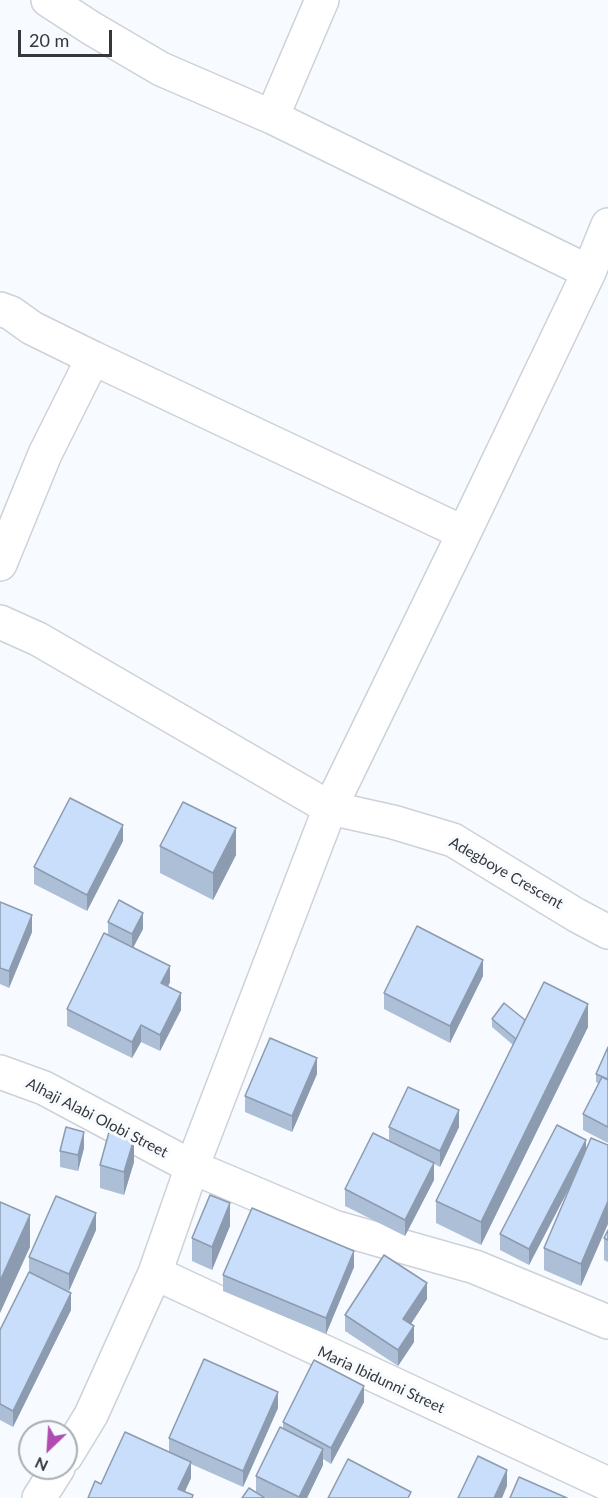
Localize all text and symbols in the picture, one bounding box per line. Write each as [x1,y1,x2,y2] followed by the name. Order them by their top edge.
[21,18,116,56] scale bar
[29,29,69,51] text: 20 m
[446,833,566,913] street label: Adegboye Crescent
[23,1074,171,1162] street label: Alhaji Alabi Olobi Street
[315,1343,447,1417] street label: Maria Ibidunni Street
[18,1420,78,1480] north arrow
[31,1454,51,1476] text: N

